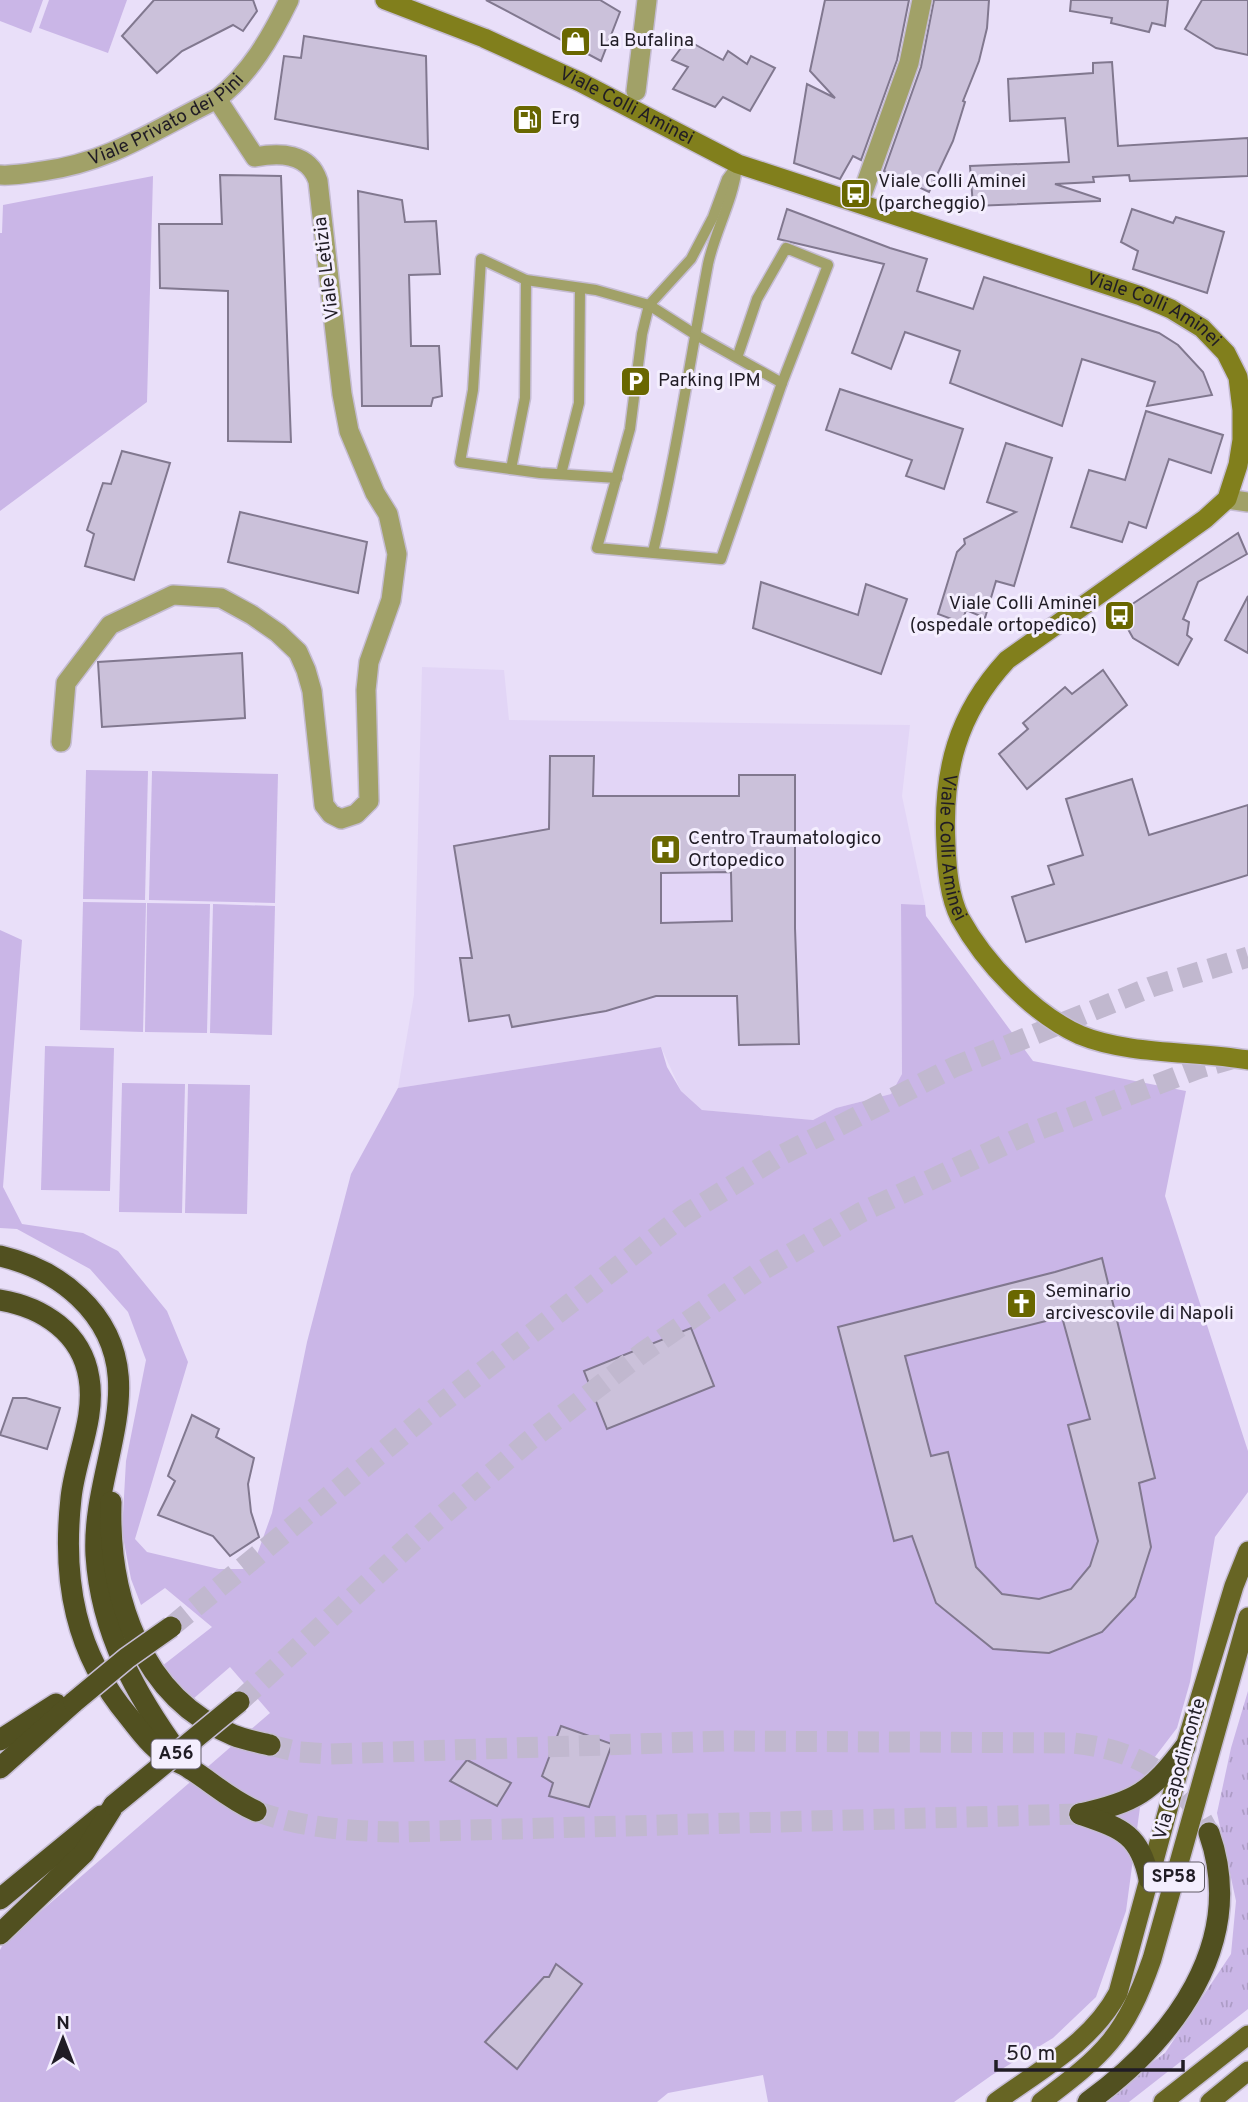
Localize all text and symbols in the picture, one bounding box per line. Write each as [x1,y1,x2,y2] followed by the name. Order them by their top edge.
[559,24,593,58] shop icon: La Bufalina
[599,29,694,53] place label: La Bufalina
[555,62,698,151] street label: Viale Colli Aminei
[85,69,250,172] street label: Viale Privato dei Pini
[511,102,545,136] fuel station icon: Erg
[551,107,580,131] place label: Erg
[878,170,1026,216] place label: Viale Colli Aminei (parcheggio)
[838,176,872,210] bus stop icon: Viale Colli Aminei (parcheggio)
[309,215,345,321] street label: Viale Letizia
[1083,267,1226,352] street label: Viale Colli Aminei
[618,364,652,398] parking icon: Parking IPM
[658,369,761,393] place label: Parking IPM
[910,592,1097,638] place label: Viale Colli Aminei (ospedale ortopedico)
[1103,598,1137,632] bus stop icon: Viale Colli Aminei (ospedale ortopedico)
[933,772,972,925] street label: Viale Colli Aminei
[688,827,881,873] place label: Centro Traumatologico Ortopedico
[648,833,682,867] hospital icon: Centro Traumatologico Ortopedico
[1045,1280,1234,1326] place label: Seminario arcivescovile di Napoli
[1005,1286,1039,1320] church icon: Seminario arcivescovile di Napoli
[1148,1695,1212,1843] street label: Via Capodimonte
[152,1740,200,1769] road number: A56
[1144,1863,1204,1892] road number: SP58
[28,2004,98,2074] north arrow
[56,2012,70,2036] text: N
[996,2028,1183,2072] scale bar
[1006,2041,1055,2068] text: 50 m

